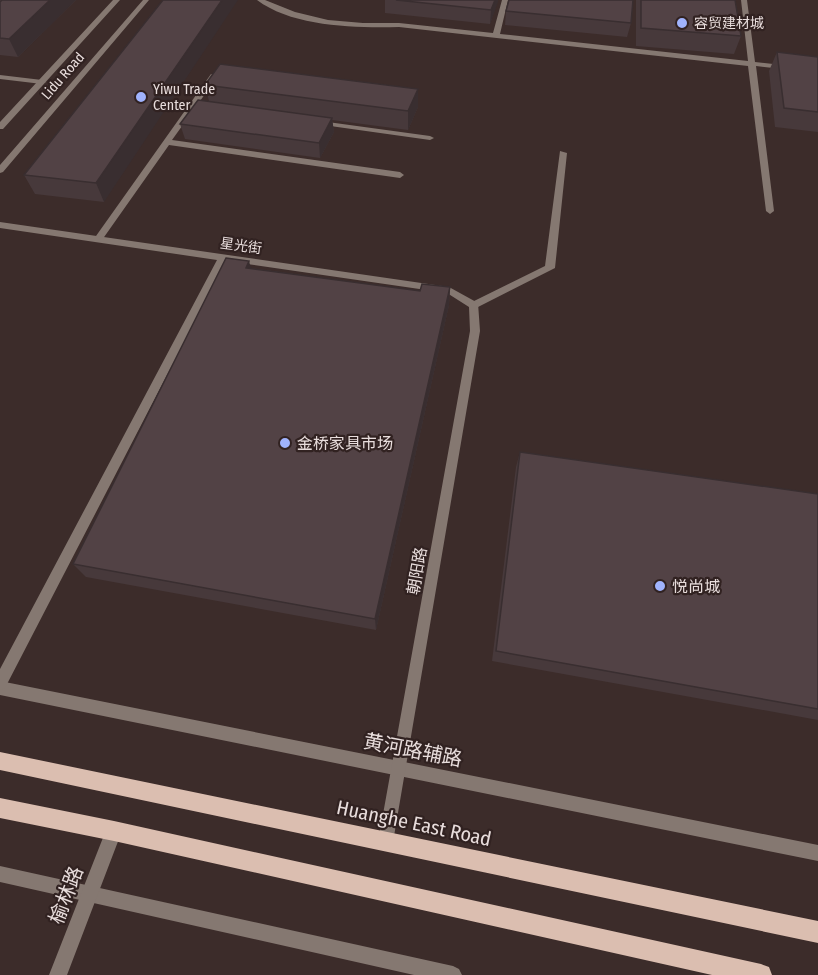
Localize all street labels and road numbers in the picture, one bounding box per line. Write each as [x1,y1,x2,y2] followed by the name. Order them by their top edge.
[38,49,88,103] street label: Lidu Road
[219,235,263,257] street label: 星光街
[403,546,431,596] street label: 朝阳路
[362,729,464,771] street label: 黄河路辅路
[334,795,494,851] street label: Huanghe East Road
[44,863,88,927] street label: 榆林路

